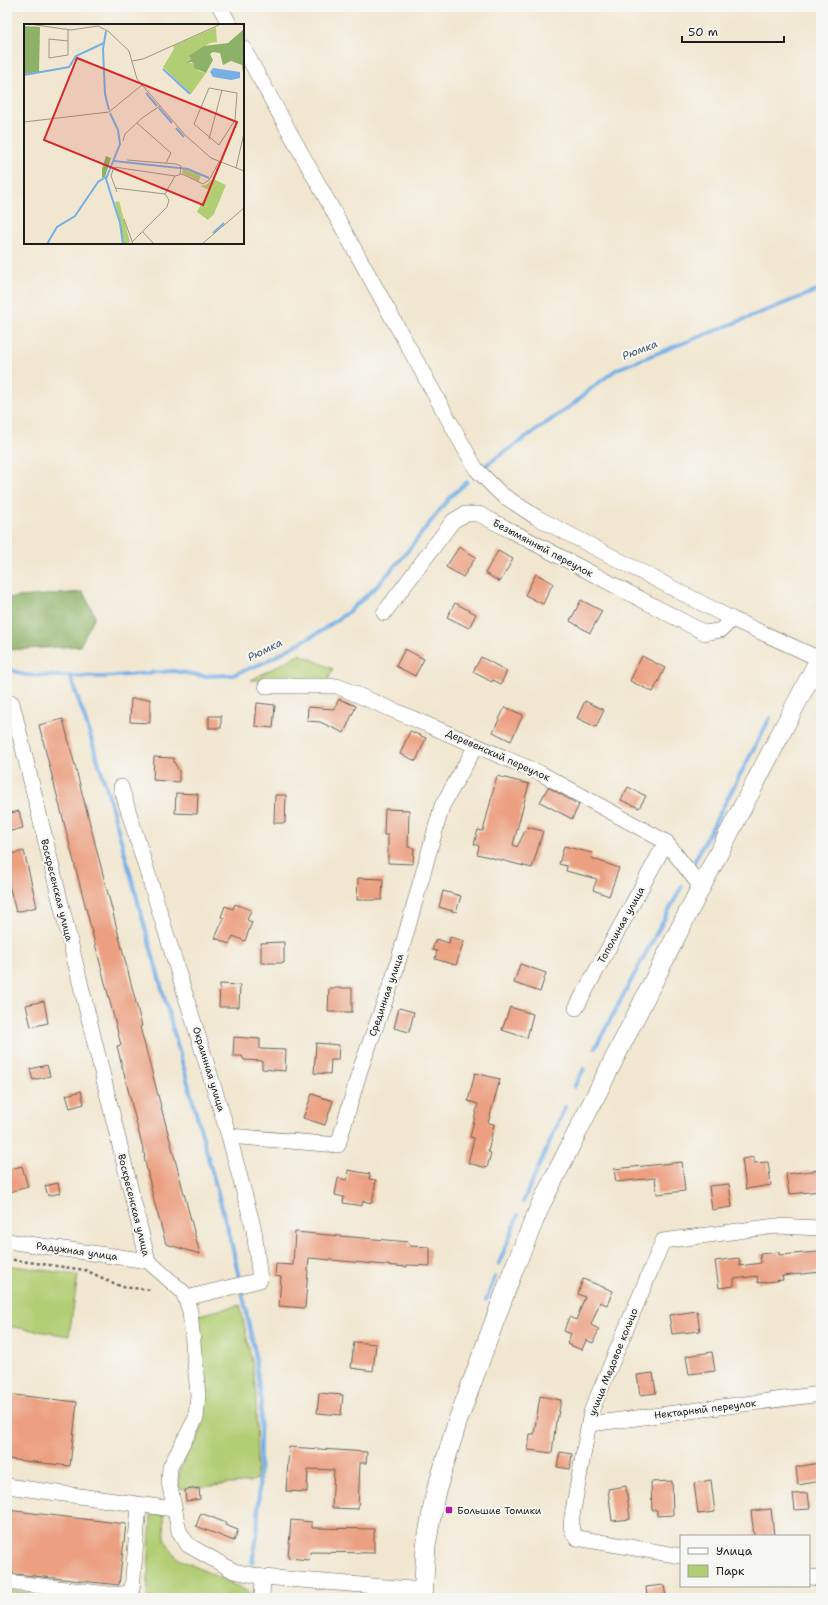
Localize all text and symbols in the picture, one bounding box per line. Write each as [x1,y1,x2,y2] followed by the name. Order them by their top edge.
[682,18,784,44] scale bar
[24,24,244,244] inset map
[688,24,718,40] text: 50 m
[620,336,660,364] water label: Рюмка
[491,516,596,580] street label: Безымянный переулок
[245,635,285,665] water label: Рюмка
[444,726,553,784] street label: Деревенский переулок
[38,838,76,943] street label: Воскресенская улица
[595,884,648,966] street label: Тополиная улица
[366,951,406,1038] street label: Срединная улица
[190,1025,228,1114] street label: Окраинная улица
[115,1153,153,1258] street label: Воскресенская улица
[35,1239,119,1263] street label: Радужная улица
[585,1306,641,1418] street label: улица Медовое кольцо
[653,1396,758,1422] street label: Нектарный переулок
[457,1504,542,1517] place label: Большие Томики
[444,1505,454,1515] marker: Большие Томики
[680,1535,810,1587] legend
[716,1543,753,1559] text: Улица
[716,1563,745,1579] text: Парк

